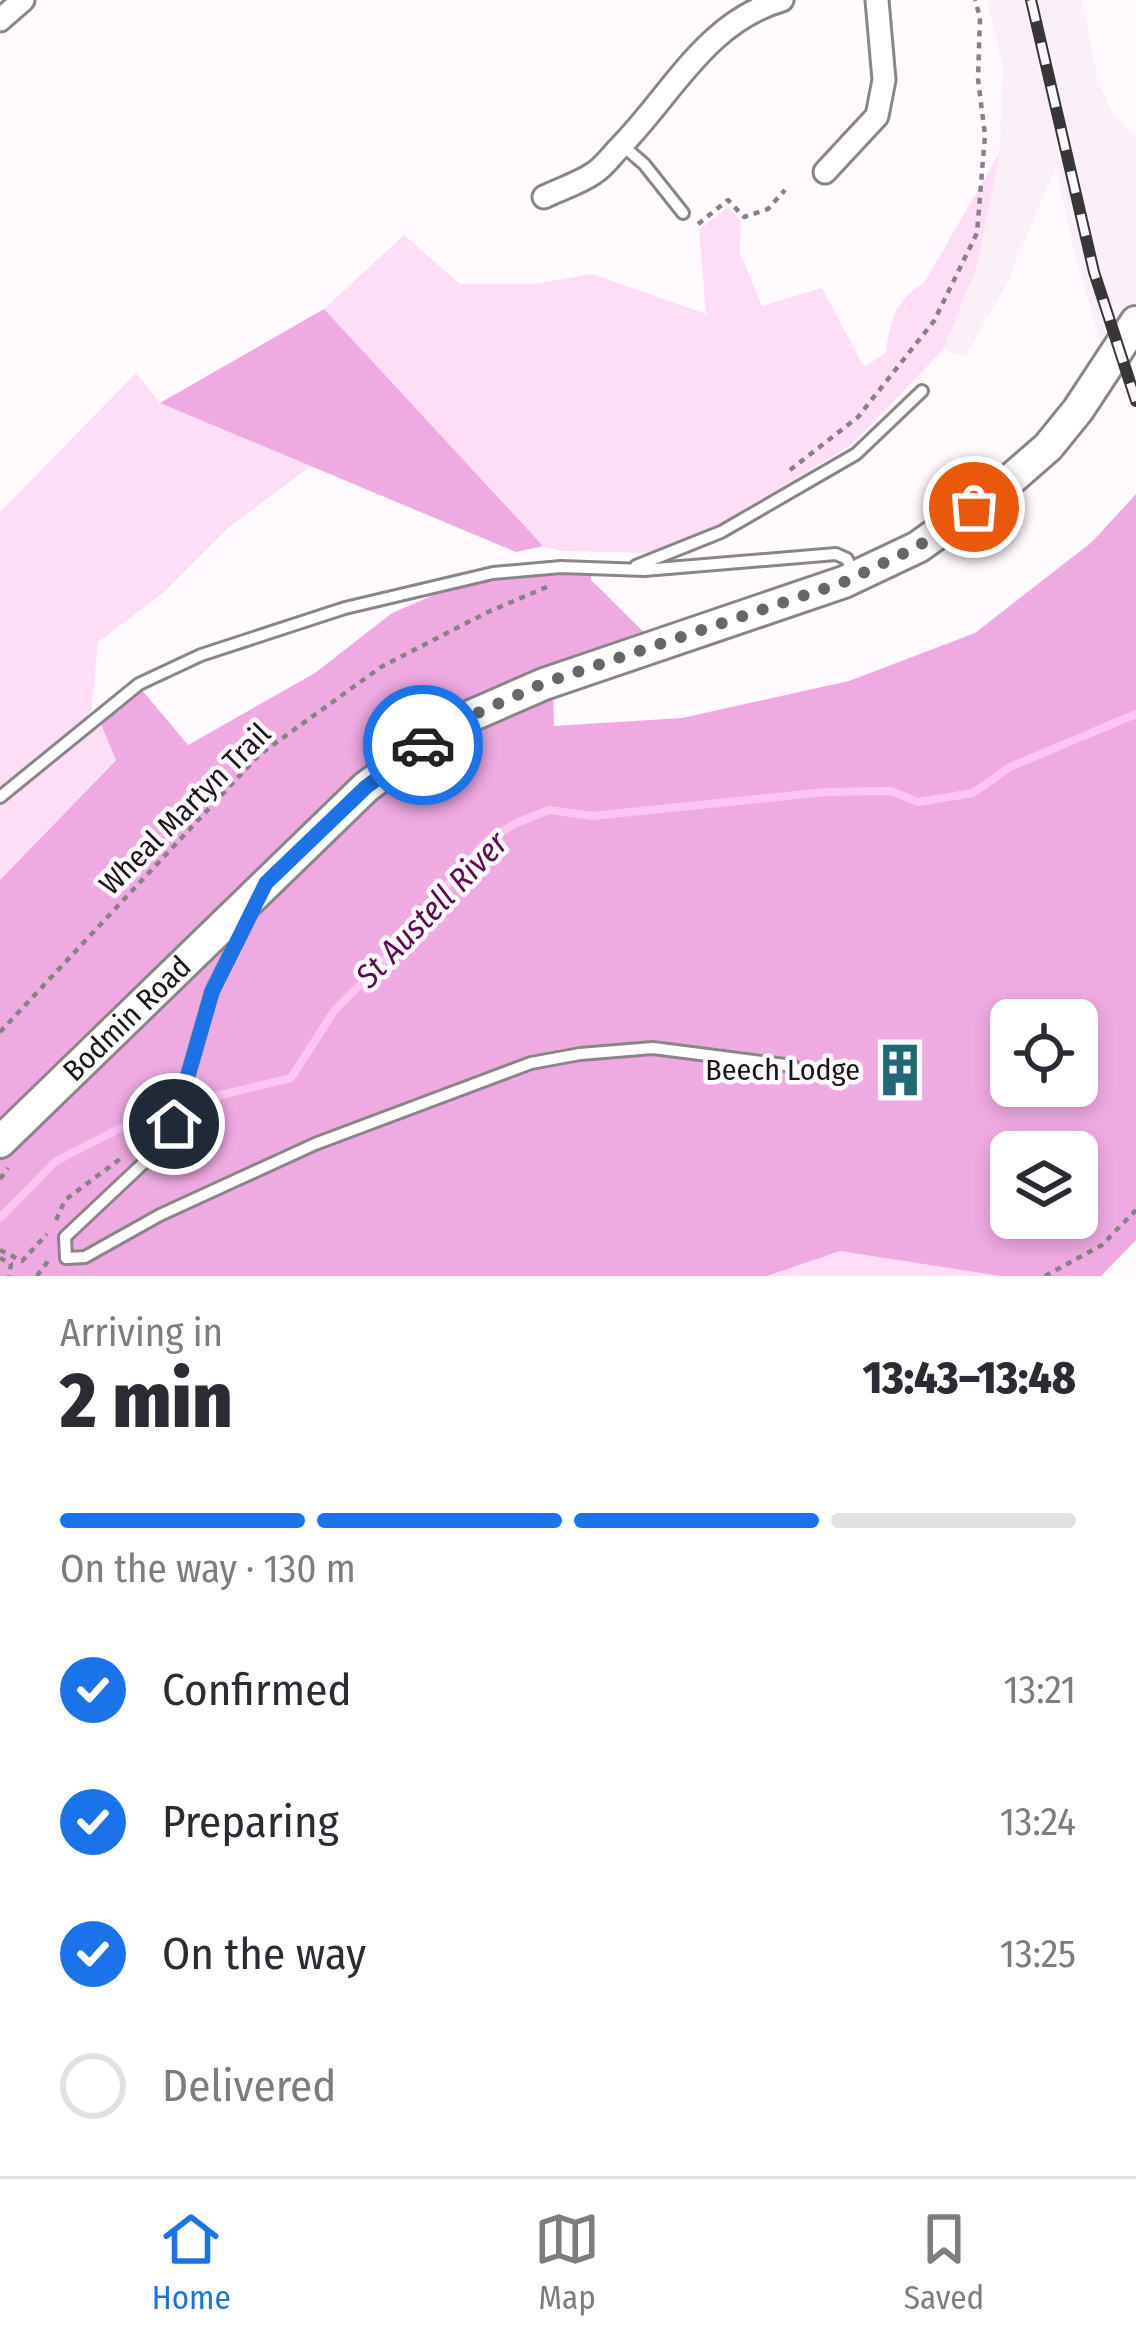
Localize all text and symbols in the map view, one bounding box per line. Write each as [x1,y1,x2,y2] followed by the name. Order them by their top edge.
[923,456,1025,558] pin
[941,474,1007,540] icon: bag
[363,685,483,805] courier
[390,712,456,778] icon: car
[92,716,278,902] street label: Wheal Martyn Trail
[347,822,517,997] water label: St Austell River
[56,949,198,1089] street label: Bodmin Road
[990,999,1098,1239] map controls
[990,999,1098,1107] button: locate
[871,1041,929,1099] building icon: Beech Lodge
[705,1052,860,1088] place label: Beech Lodge
[123,1073,225,1175] pin
[141,1091,207,1157] icon: home
[990,1131,1098,1239] button: layers
[60,1310,223,1356] text: Arriving in
[863,1351,1076,1405] text: 13:43–13:48
[60,1354,233,1448] text: 2 min
[60,1546,356,1592] text: On the way · 130 m
[60,1657,126,1723] icon: check
[162,1663,352,1717] text: Confirmed
[1003,1667,1076,1713] text: 13:21
[60,1789,126,1855] icon: check
[162,1795,339,1849] text: Preparing
[1000,1799,1076,1845] text: 13:24
[60,1921,126,1987] icon: check
[162,1927,366,1981] text: On the way
[1000,1931,1076,1977] text: 13:25
[162,2059,336,2113] text: Delivered
[152,2206,231,2318] tab: Home
[534,2206,600,2318] tab: Map
[904,2206,984,2318] tab: Saved

